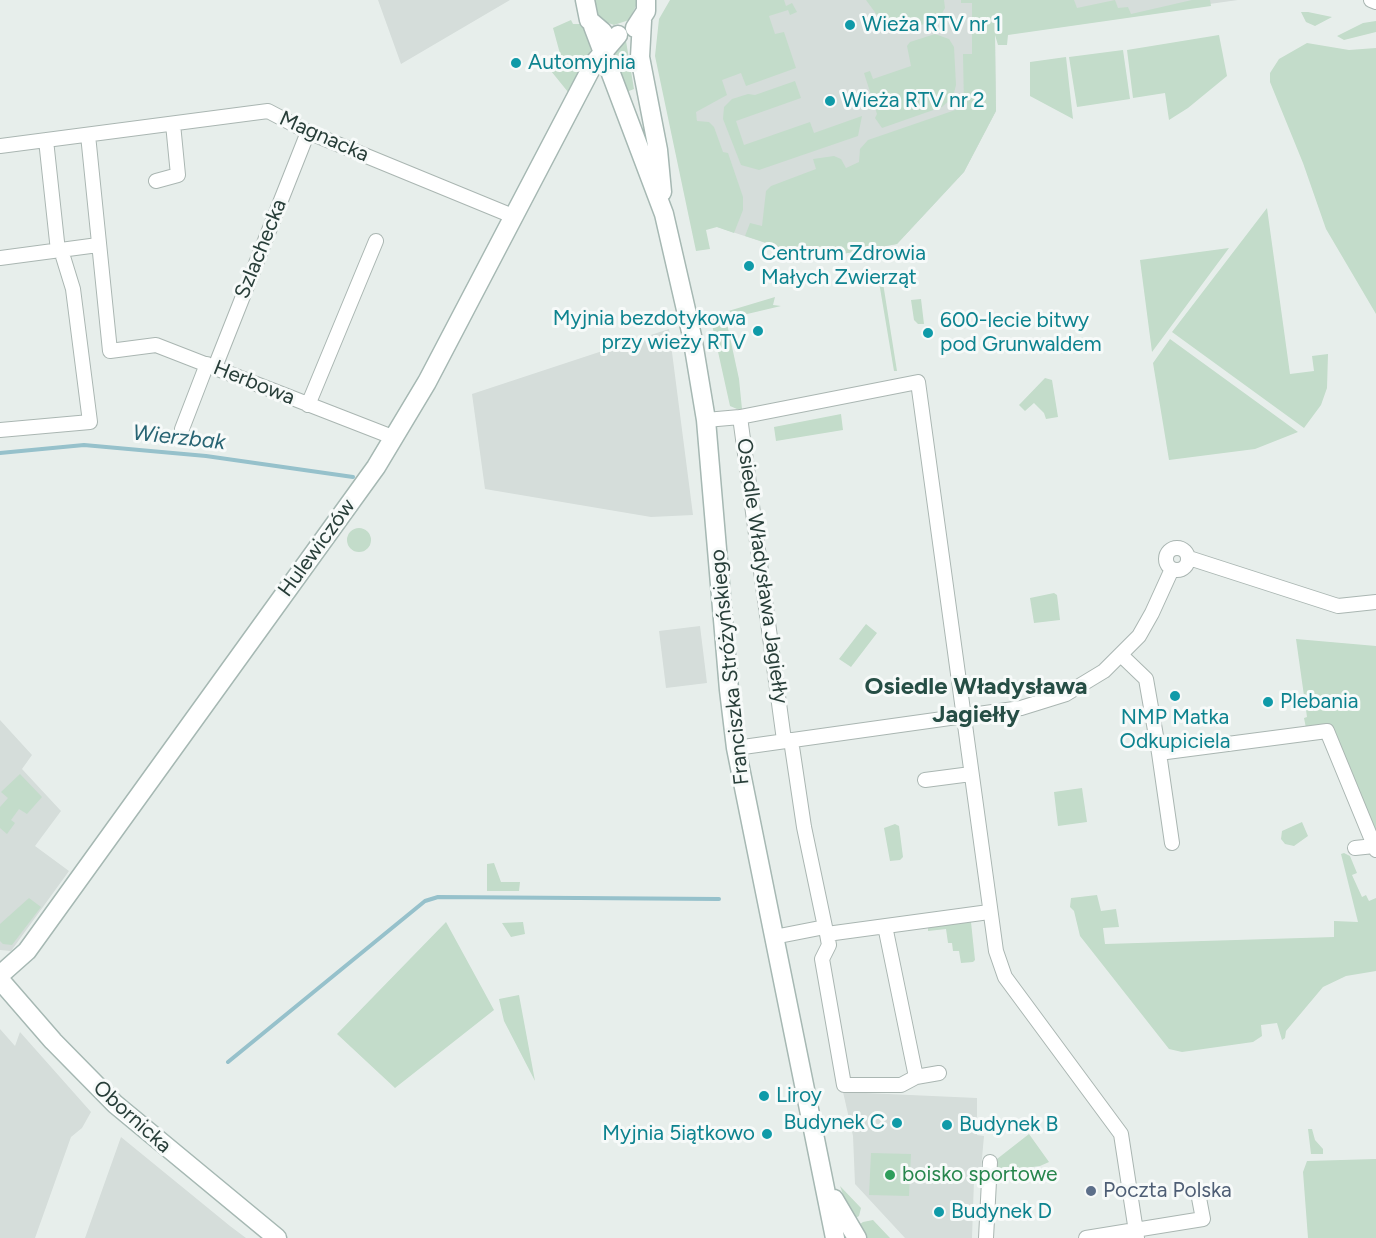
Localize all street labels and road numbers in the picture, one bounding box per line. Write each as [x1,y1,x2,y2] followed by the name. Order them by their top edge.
[275,106,373,168] street label: Magnacka
[230,196,292,302] street label: Szlachecka
[210,355,298,411] street label: Herbowa
[731,437,793,705] street label: Osiedle Władysława Jagiełły
[273,494,361,602] street label: Hulewiczów
[705,548,755,786] street label: Franciszka Stróżyńskiego
[88,1075,176,1159] street label: Obornicka

